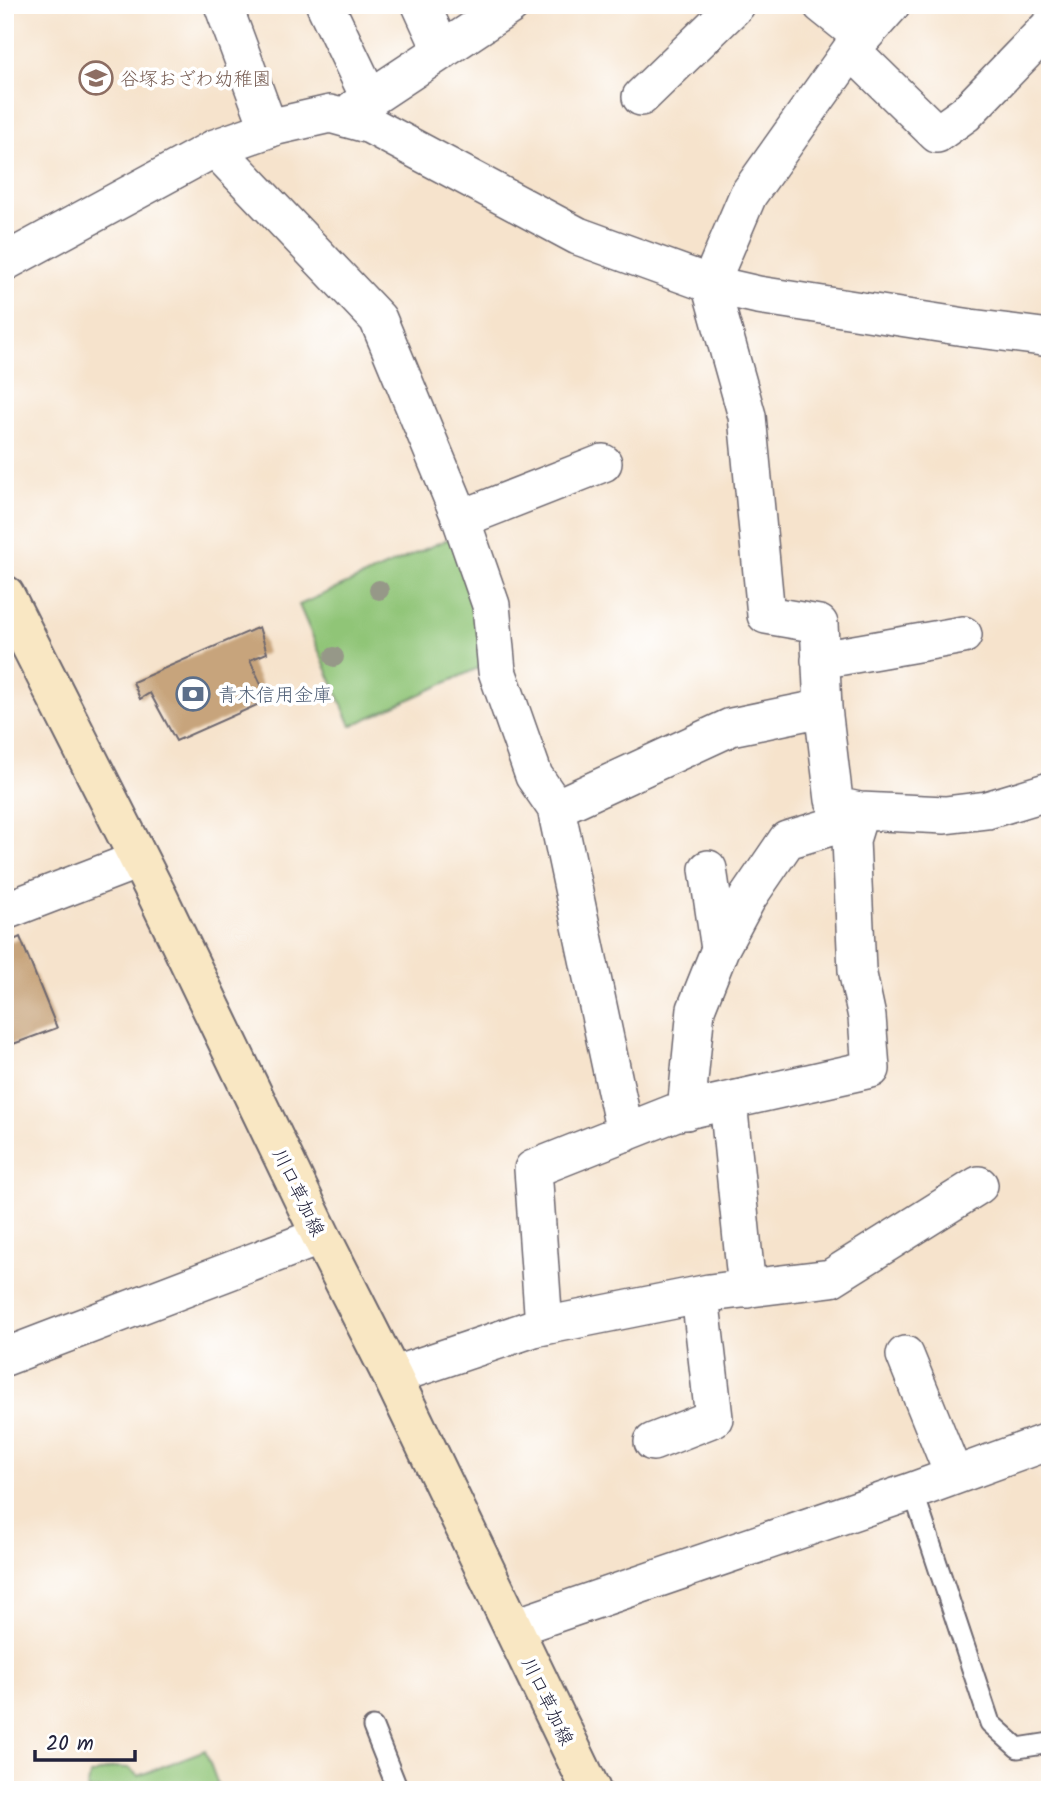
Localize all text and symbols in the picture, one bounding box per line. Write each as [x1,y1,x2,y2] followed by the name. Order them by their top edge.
[77,59,115,97] school or university icon: 谷塚おざわ幼稚園
[120,65,271,95] place label: 谷塚おざわ幼稚園
[174,675,212,713] bank icon: 青木信用金庫
[218,681,332,711] place label: 青木信用金庫
[263,1144,332,1242] street label: 川口草加線
[512,1653,581,1751] street label: 川口草加線
[35,1718,135,1762] scale bar
[46,1728,94,1761] text: 20 m

